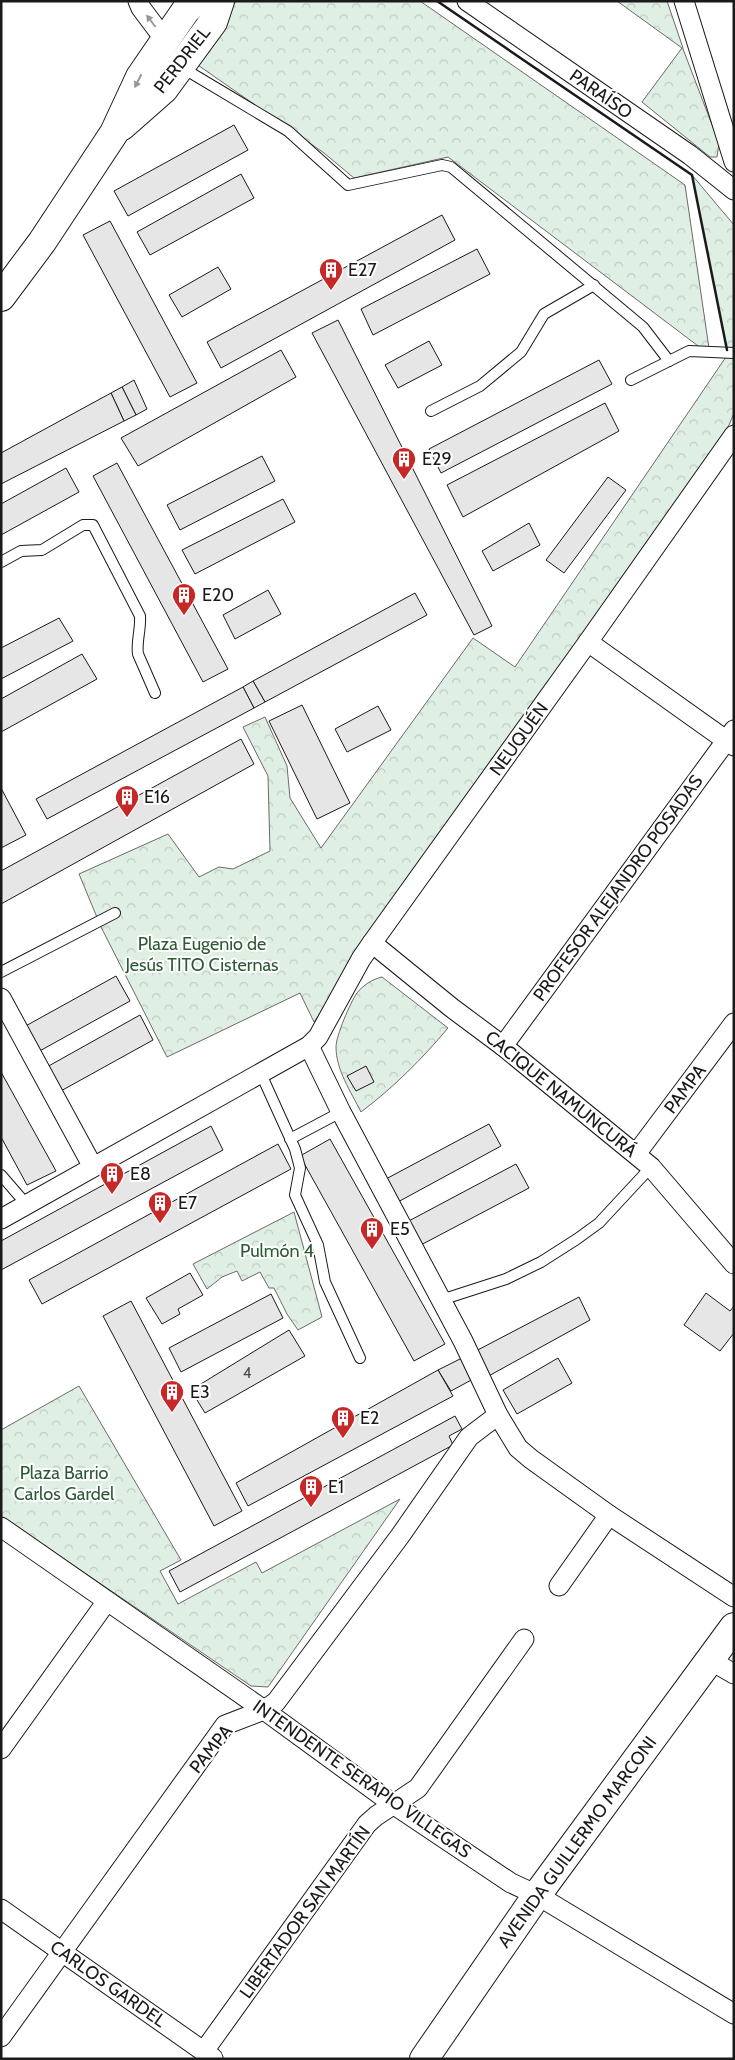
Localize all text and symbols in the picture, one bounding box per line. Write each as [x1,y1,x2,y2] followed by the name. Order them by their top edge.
[145,15,156,28] one-way arrow
[149,22,215,98] street label: PERDRIEL
[565,64,637,124] street label: PARAÍSO
[134,74,142,88] one-way arrow
[318,257,344,291] building icon: E27
[348,259,376,281] place label: E27
[391,446,417,480] building icon: E29
[422,448,452,470] place label: E29
[171,582,197,616] building icon: E20
[202,584,234,606] place label: E20
[485,698,553,780] street label: NEUQUÉN
[529,771,707,1005] street label: PROFESOR ALEJANDRO POSADAS
[114,784,140,818] building icon: E16
[144,786,170,808] place label: E16
[124,933,279,976] park label: Plaza Eugenio de Jesús TITO Cisternas
[481,1026,641,1162] street label: CACIQUE NAMUNCURÁ
[659,1060,711,1118] street label: PAMPA
[99,1161,125,1195] building icon: E8
[130,1163,151,1185] place label: E8
[147,1190,173,1224] building icon: E7
[178,1192,197,1214] place label: E7
[359,1216,385,1250] building icon: E5
[390,1218,410,1240] place label: E5
[240,1240,314,1262] park label: Pulmón 4
[243,1364,252,1382] house number: 4
[159,1379,185,1413] building icon: E3
[190,1381,210,1403] place label: E3
[330,1405,356,1439] building icon: E2
[360,1407,379,1429] place label: E2
[14,1462,115,1505] park label: Plaza Barrio Carlos Gardel
[298,1474,324,1508] building icon: E1
[328,1476,344,1498] place label: E1
[249,1695,475,1863] street label: INTENDENTE SERAPIO VILLEGAS
[185,1720,237,1778] street label: PAMPA
[493,1732,661,1952] street label: AVENIDA GUILLERMO MARCONI
[235,1821,375,2003] street label: LIBERTADOR SAN MARTÍN
[46,1936,170,2032] street label: CARLOS GARDEL

